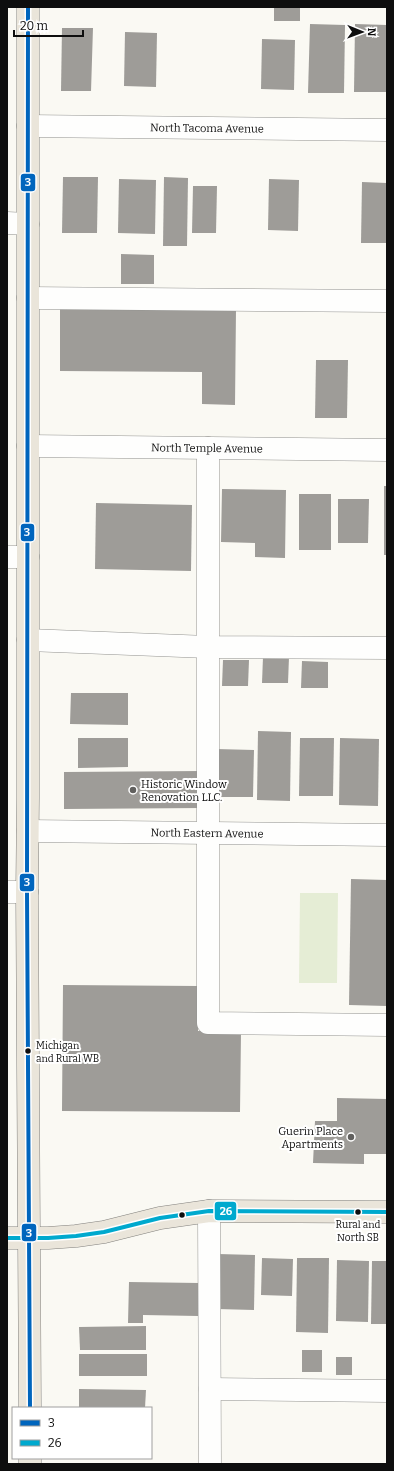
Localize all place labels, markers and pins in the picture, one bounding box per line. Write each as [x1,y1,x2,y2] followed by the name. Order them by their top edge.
[141,778,227,804] place label: Historic Window Renovation LLC.
[128,785,138,795] marker: Historic Window Renovation LLC.
[36,1040,99,1065] place label: Michigan and Rural WB
[23,1046,33,1056] marker: Michigan and Rural WB
[278,1125,343,1151] place label: Guerin Place Apartments
[346,1132,356,1142] marker: Guerin Place Apartments
[353,1207,363,1217] marker: Rural and North SB
[177,1210,187,1220] unlabelled marker
[336,1219,380,1244] place label: Rural and North SB

